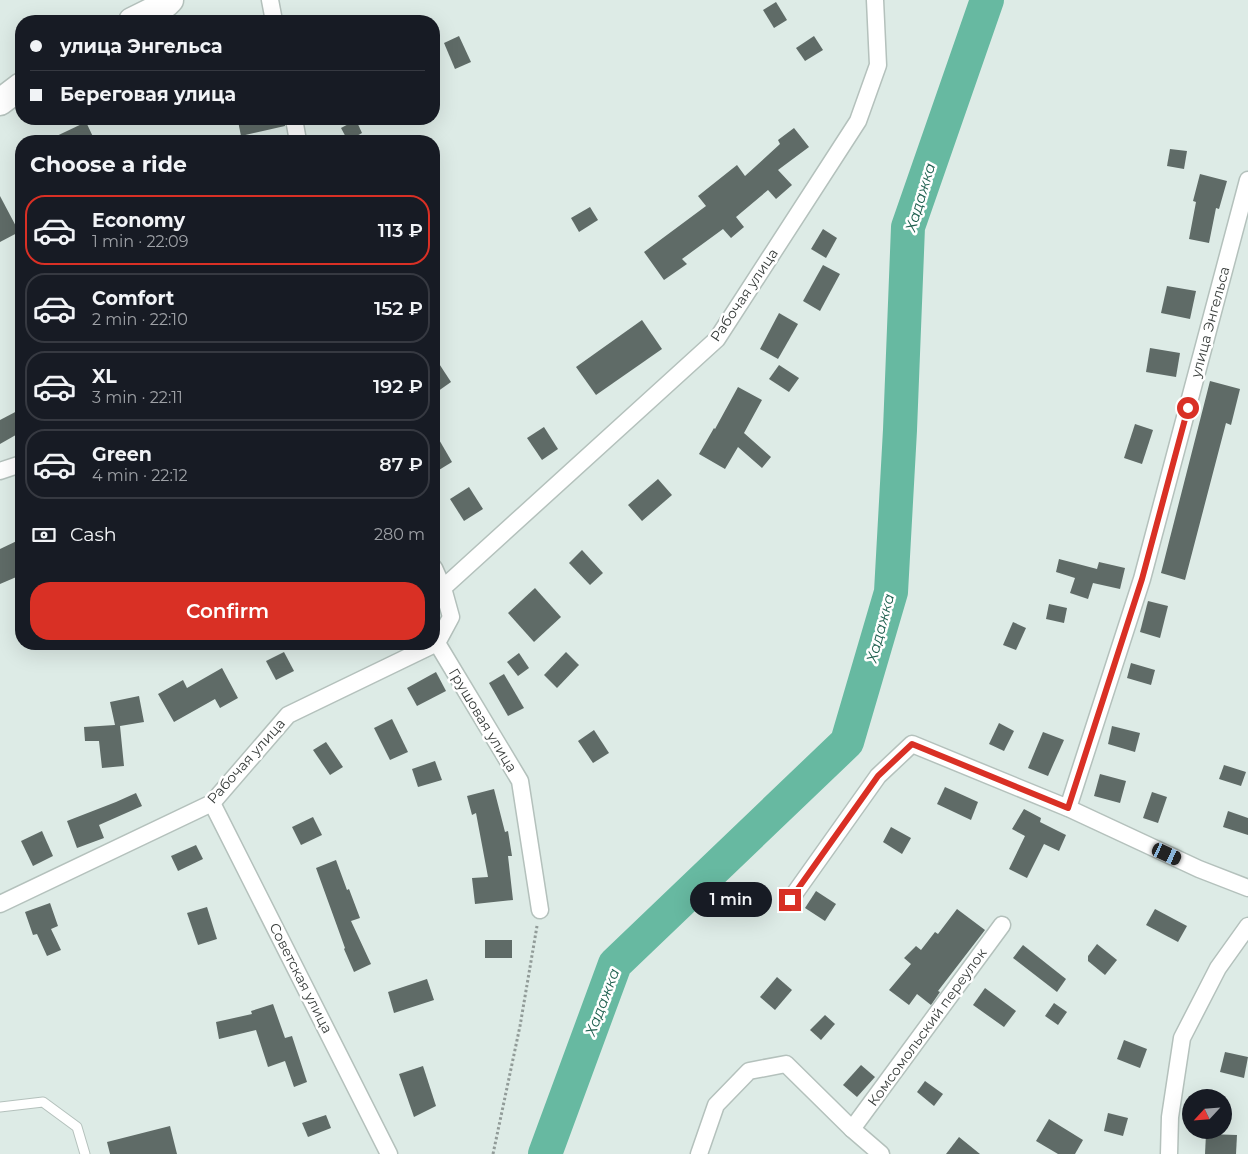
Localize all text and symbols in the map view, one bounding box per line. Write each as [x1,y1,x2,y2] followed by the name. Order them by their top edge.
[60,35,222,58] text: улица Энгельса
[60,83,236,106] text: Береговая улица
[30,151,187,178] text: Choose a ride
[900,160,939,235] water label: Хадажка
[32,208,77,253] icon: car
[92,209,185,232] text: Economy
[378,219,423,242] text: 113 ₽
[92,232,188,251] text: 1 min · 22:09
[706,245,782,345] street label: Рабочая улица
[1186,264,1233,380] street label: улица Энгельса
[32,286,77,331] icon: car
[92,287,174,310] text: Comfort
[374,297,423,320] text: 152 ₽
[92,310,188,329] text: 2 min · 22:10
[32,364,77,409] icon: car
[92,365,117,388] text: XL
[373,375,423,398] text: 192 ₽
[92,388,183,407] text: 3 min · 22:11
[1177,397,1199,419] route start
[32,442,77,487] icon: car
[92,443,152,466] text: Green
[379,453,423,476] text: 87 ₽
[92,466,188,485] text: 4 min · 22:12
[30,521,58,549] icon: cash
[70,523,117,546] text: Cash
[374,525,425,544] text: 280 m
[30,582,425,640] button: Confirm
[861,591,898,666] water label: Хадажка
[445,665,521,775] street label: Грушовая улица
[203,715,289,807] street label: Рабочая улица
[1150,841,1183,867] car
[690,882,772,918] callout: 1 min
[779,889,801,911] route end
[710,890,752,909] text: 1 min
[265,920,337,1036] street label: Советская улица
[864,944,990,1110] street label: Комсомольский переулок
[580,966,624,1039] water label: Хадажка
[1182,1089,1232,1139] north arrow
[1182,1089,1232,1139] map controls

